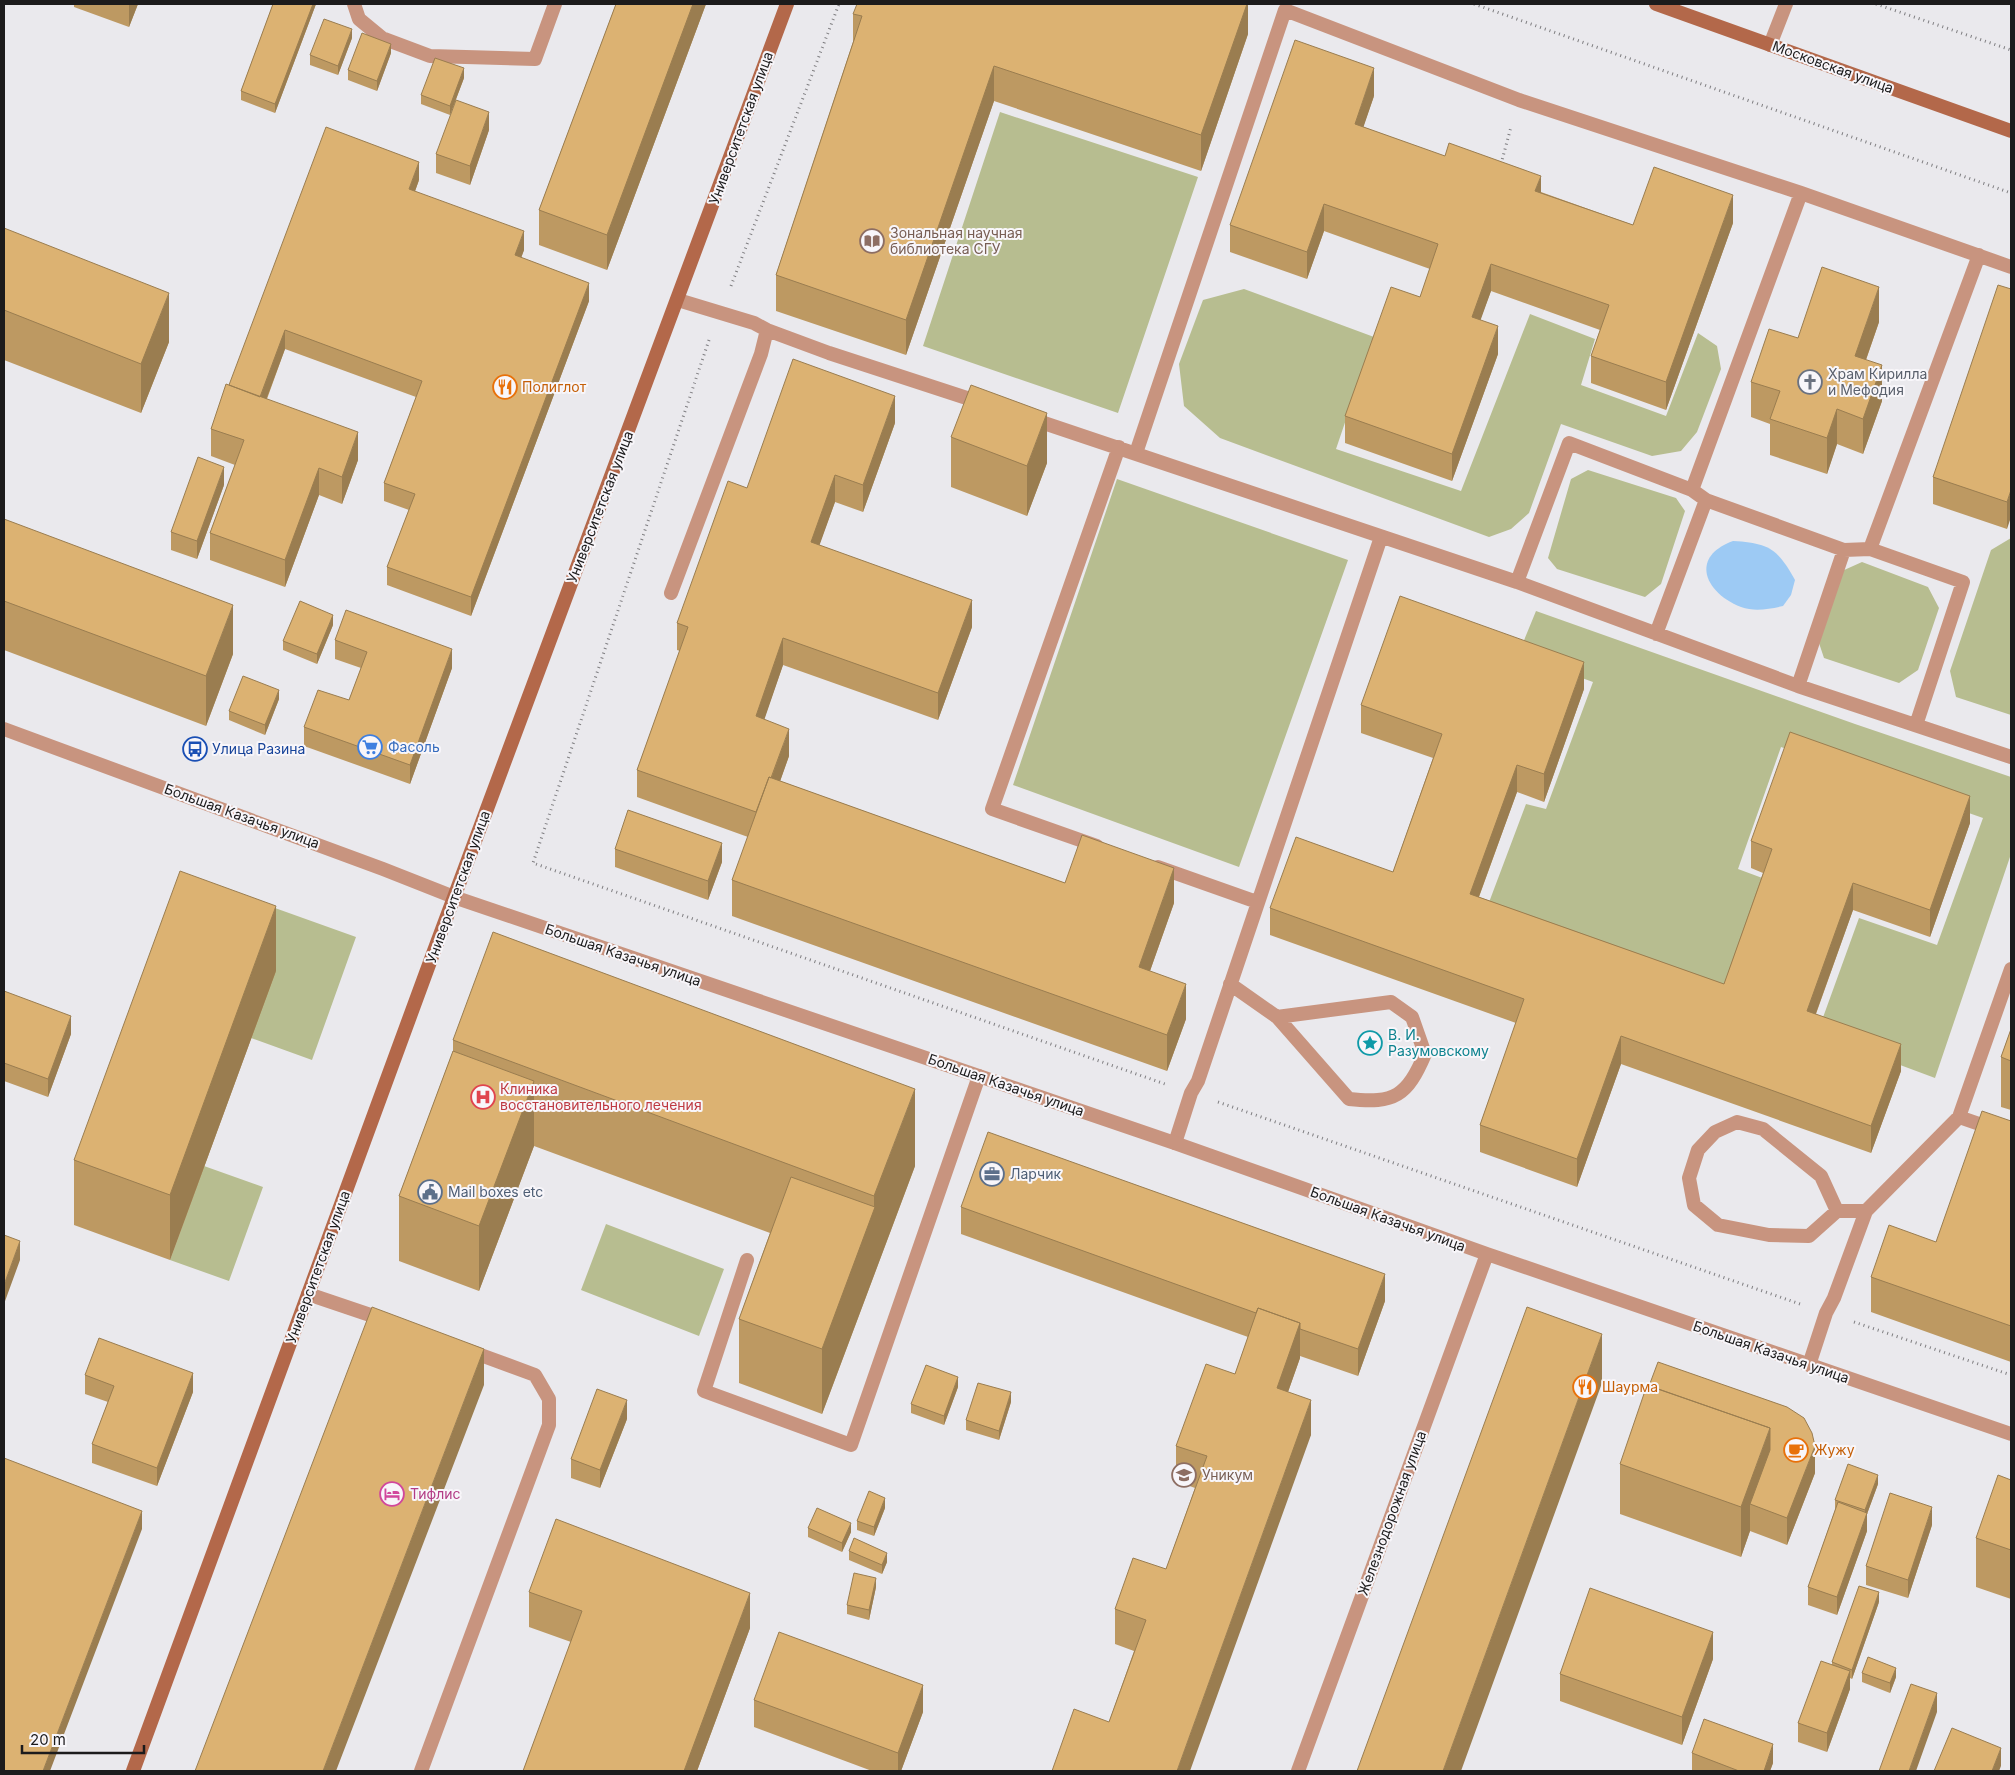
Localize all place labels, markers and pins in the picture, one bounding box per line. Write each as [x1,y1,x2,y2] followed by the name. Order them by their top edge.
[890,224,1023,257] place label: Зональная научная библиотека СГУ
[859,228,885,254] library icon: Зональная научная библиотека СГУ
[1828,365,1927,398] place label: Храм Кирилла и Мефодия
[1797,369,1823,395] church icon: Храм Кирилла и Мефодия
[492,374,518,400] restaurant icon: Полиглот
[522,378,587,395] place label: Полиглот
[357,734,383,760] supermarket icon: Фасоль
[182,736,208,762] bus stop icon: Улица Разина
[388,738,440,755] place label: Фасоль
[212,740,305,757] place label: Улица Разина
[1388,1026,1489,1059] place label: В. И. Разумовскому
[1357,1030,1383,1056] place icon: В. И. Разумовскому
[500,1080,702,1113] place label: Клиника восстановительного лечения
[470,1084,496,1110] hospital icon: Клиника восстановительного лечения
[979,1161,1005,1187] office icon: Ларчик
[1010,1165,1061,1182] place label: Ларчик
[417,1179,443,1205] public building icon: Mail boxes etc
[448,1183,543,1200] place label: Mail boxes etc
[1572,1374,1598,1400] restaurant icon: Шаурма
[1602,1378,1658,1395] place label: Шаурма
[1783,1437,1809,1463] cafe icon: Жужу
[1814,1441,1855,1458] place label: Жужу
[1171,1462,1197,1488] school or university icon: Уникум
[1202,1466,1253,1483] place label: Уникум
[379,1481,405,1507] hotel icon: Тифлис
[410,1485,461,1502] place label: Тифлис

